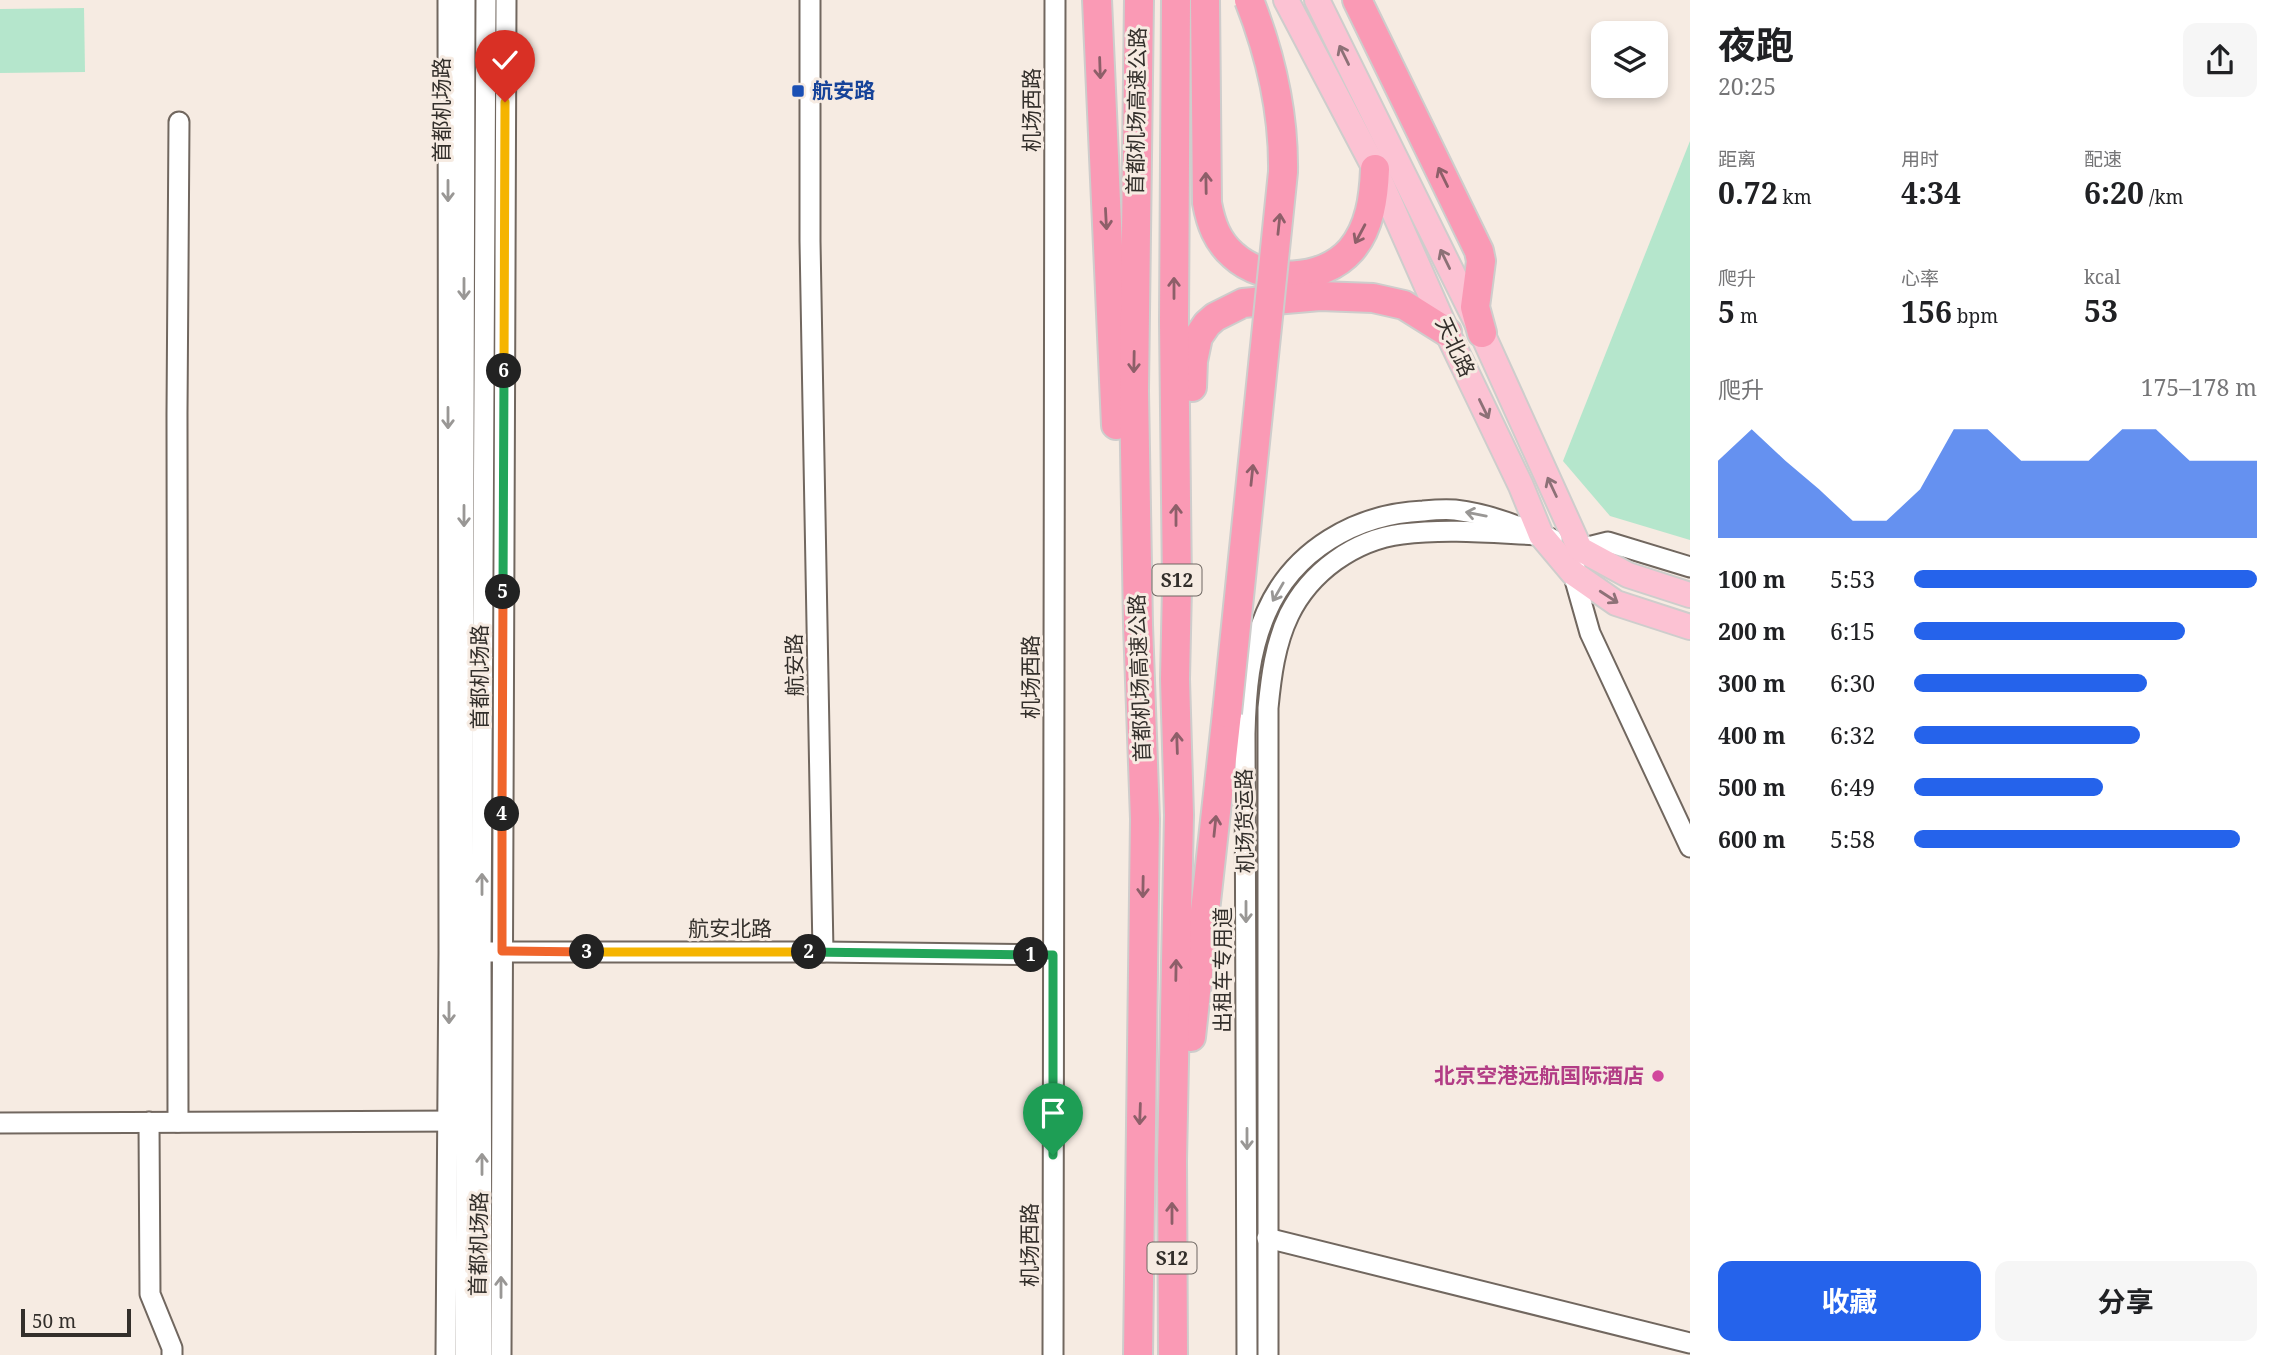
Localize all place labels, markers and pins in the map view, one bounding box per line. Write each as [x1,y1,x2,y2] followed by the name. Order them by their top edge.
[475,30,535,102] pin
[812,76,875,104] place label: 航安路
[790,83,806,99] marker: 航安路
[486,354,522,388] pin: 6
[486,574,520,610] pin: 5
[484,796,520,832] pin: 4
[570,934,604,970] pin: 3
[792,934,826,970] pin: 2
[1014,937,1048,972] pin: 1
[1434,1061,1644,1089] place label: 北京空港远航国际酒店
[1650,1068,1666,1084] marker: 北京空港远航国际酒店
[1023,1083,1083,1155] pin

